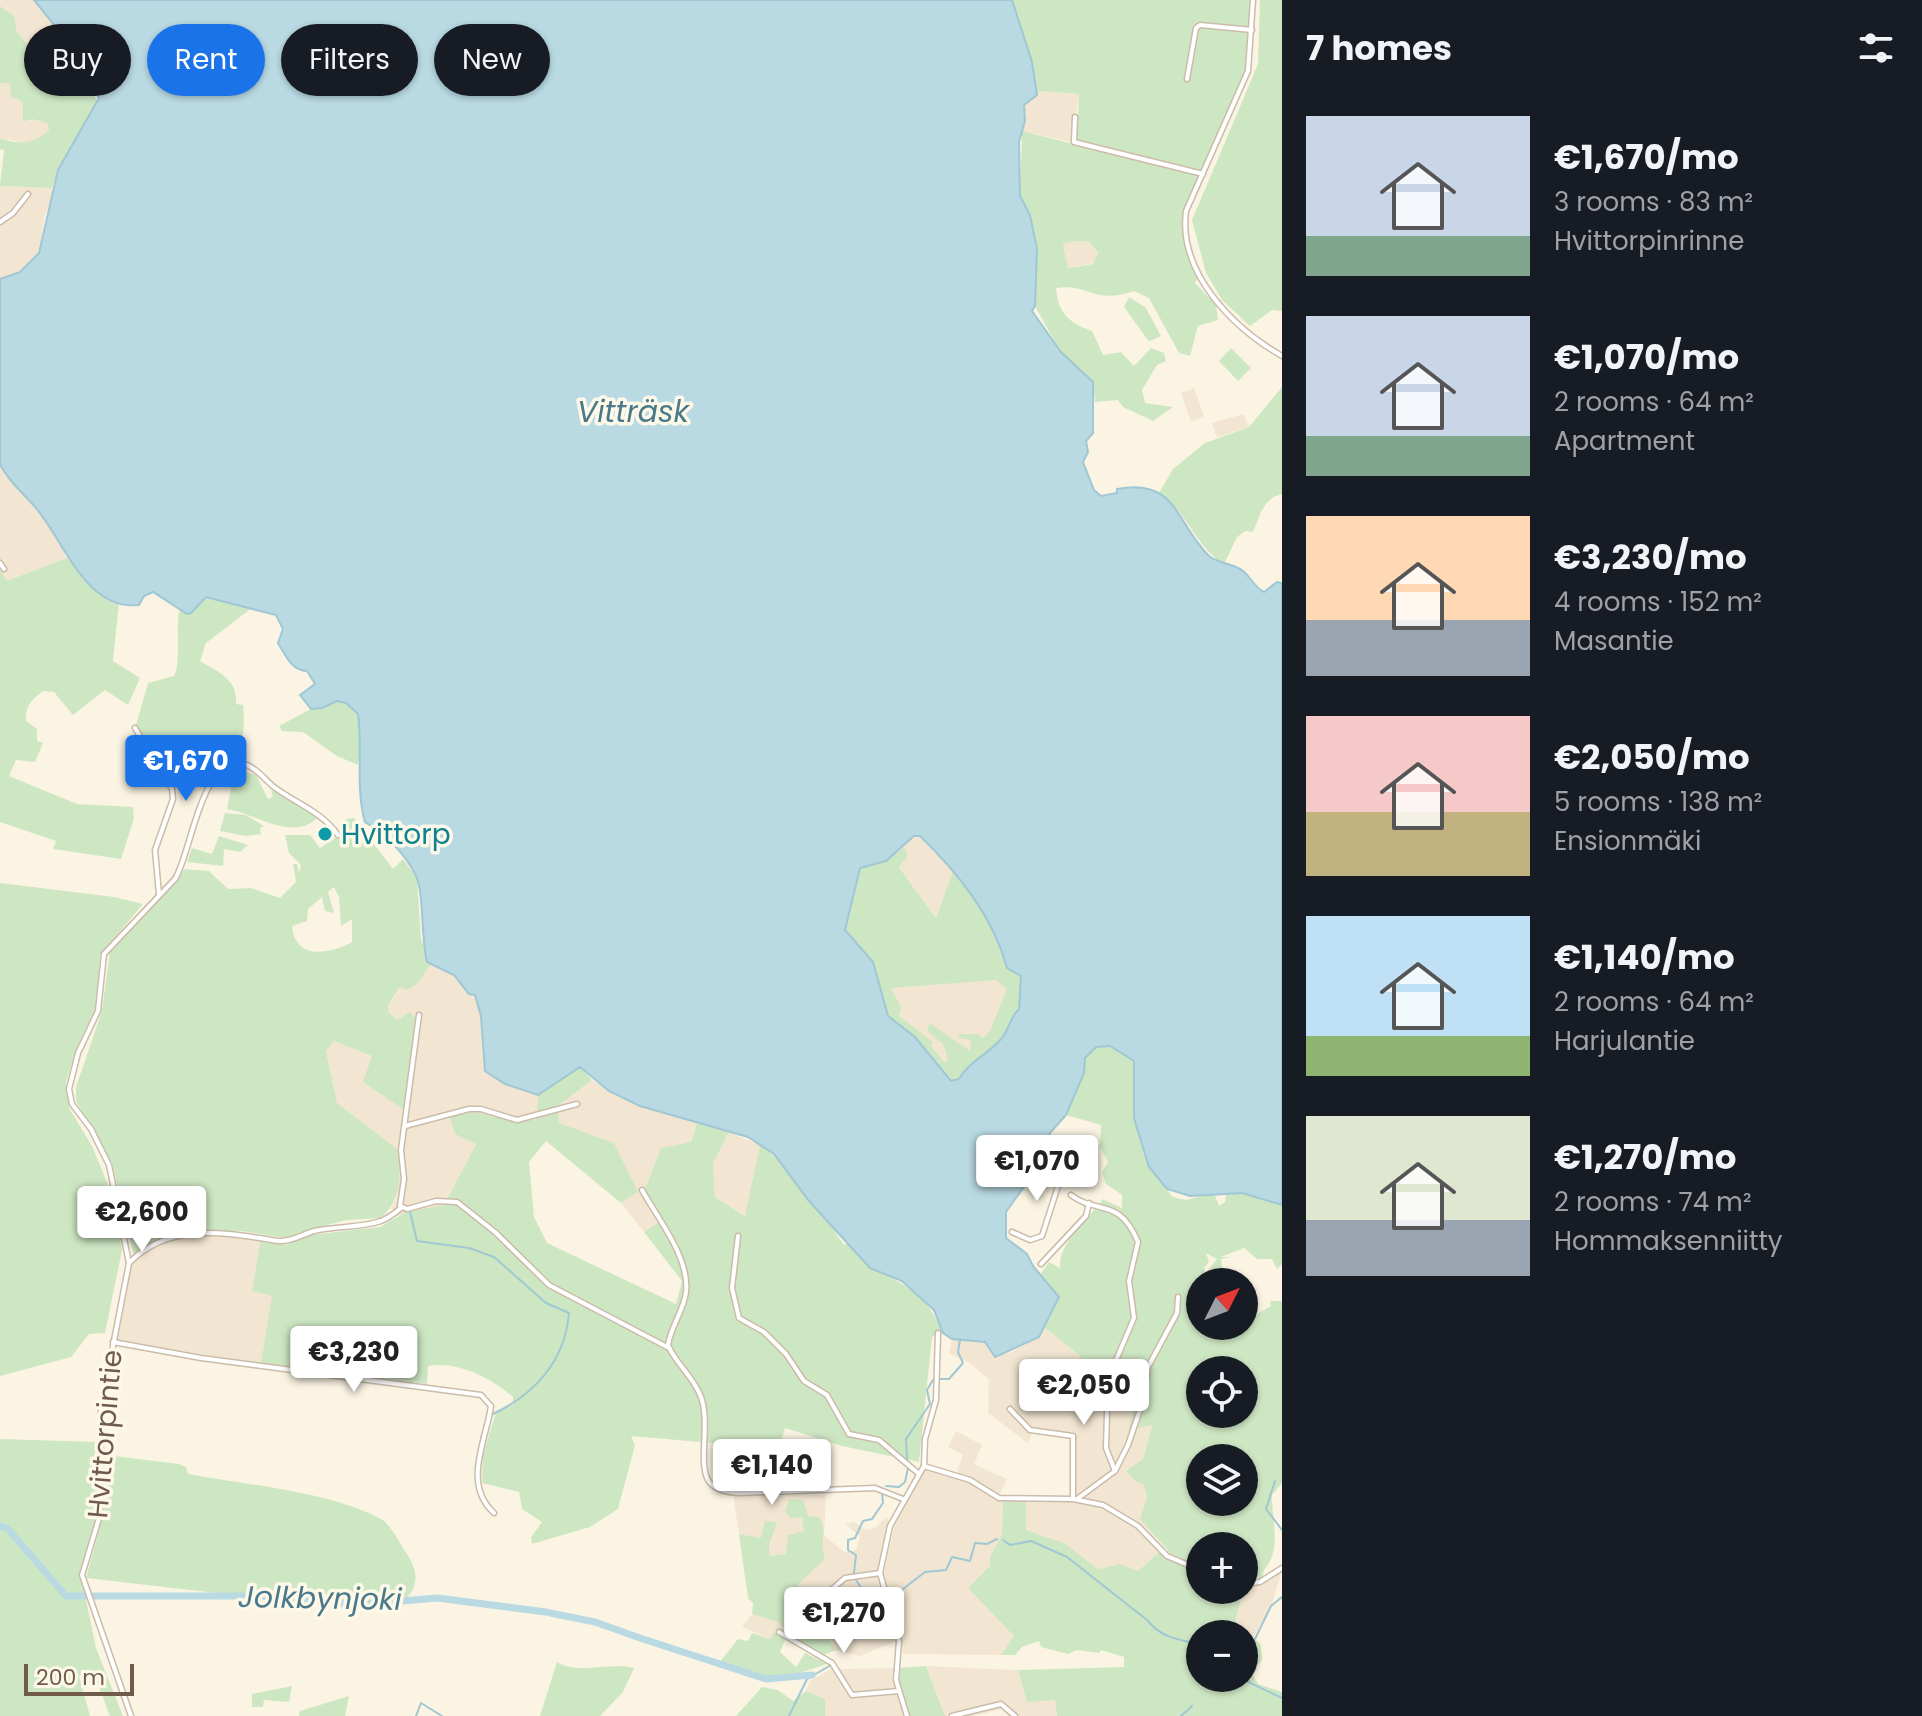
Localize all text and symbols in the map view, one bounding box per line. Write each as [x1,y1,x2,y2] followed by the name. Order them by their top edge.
[24,24,131,96] chip: Buy
[147,24,265,96] chip: Rent
[281,24,418,96] chip: Filters
[434,24,550,96] chip: New
[1306,24,1452,72] text: 7 homes
[1854,26,1898,70] icon: filters
[1554,133,1739,181] text: €1,670/mo
[1370,148,1466,244] icon: home
[1554,184,1753,220] text: 3 rooms · 83 m²
[1554,223,1744,259] text: Hvittorpinrinne
[1554,333,1739,381] text: €1,070/mo
[1370,348,1466,444] icon: home
[1554,384,1754,420] text: 2 rooms · 64 m²
[577,390,691,433] water label: Vitträsk
[1554,423,1695,459] text: Apartment
[1554,533,1747,581] text: €3,230/mo
[1370,548,1466,644] icon: home
[1554,584,1762,620] text: 4 rooms · 152 m²
[1554,623,1674,659] text: Masantie
[1554,733,1750,781] text: €2,050/mo
[121,735,251,803] pin: €1,670
[143,743,229,779] text: €1,670
[1370,748,1466,844] icon: home
[1554,784,1762,820] text: 5 rooms · 138 m²
[341,815,451,854] place label: Hvittorp
[1554,823,1701,859] text: Ensionmäki
[316,825,334,843] marker: Hvittorp
[1554,933,1735,981] text: €1,140/mo
[1370,948,1466,1044] icon: home
[1554,984,1754,1020] text: 2 rooms · 64 m²
[1554,1023,1695,1059] text: Harjulantie
[1554,1133,1736,1181] text: €1,270/mo
[972,1135,1102,1203] pin: €1,070
[994,1143,1080,1179] text: €1,070
[1370,1148,1466,1244] icon: home
[1554,1184,1751,1220] text: 2 rooms · 74 m²
[77,1186,207,1254] pin: €2,600
[95,1194,189,1230] text: €2,600
[1554,1223,1783,1259] text: Hommaksenniitty
[1186,1268,1258,1340] north arrow
[1186,1268,1258,1692] map controls
[289,1326,419,1394] pin: €3,230
[308,1334,400,1370] text: €3,230
[78,1348,132,1520] street label: Hvittorpintie
[1186,1356,1258,1428] button: locate
[1019,1359,1149,1427] pin: €2,050
[1037,1367,1131,1403] text: €2,050
[707,1439,837,1507] pin: €1,140
[1186,1444,1258,1516] button: layers
[731,1447,813,1483] text: €1,140
[1186,1532,1258,1604] button: +
[238,1575,403,1621] water label: Jolkbynjoki
[779,1587,909,1655] pin: €1,270
[802,1595,886,1631] text: €1,270
[1186,1620,1258,1692] button: −
[24,1660,134,1696] scale bar
[36,1662,105,1693] text: 200 m

